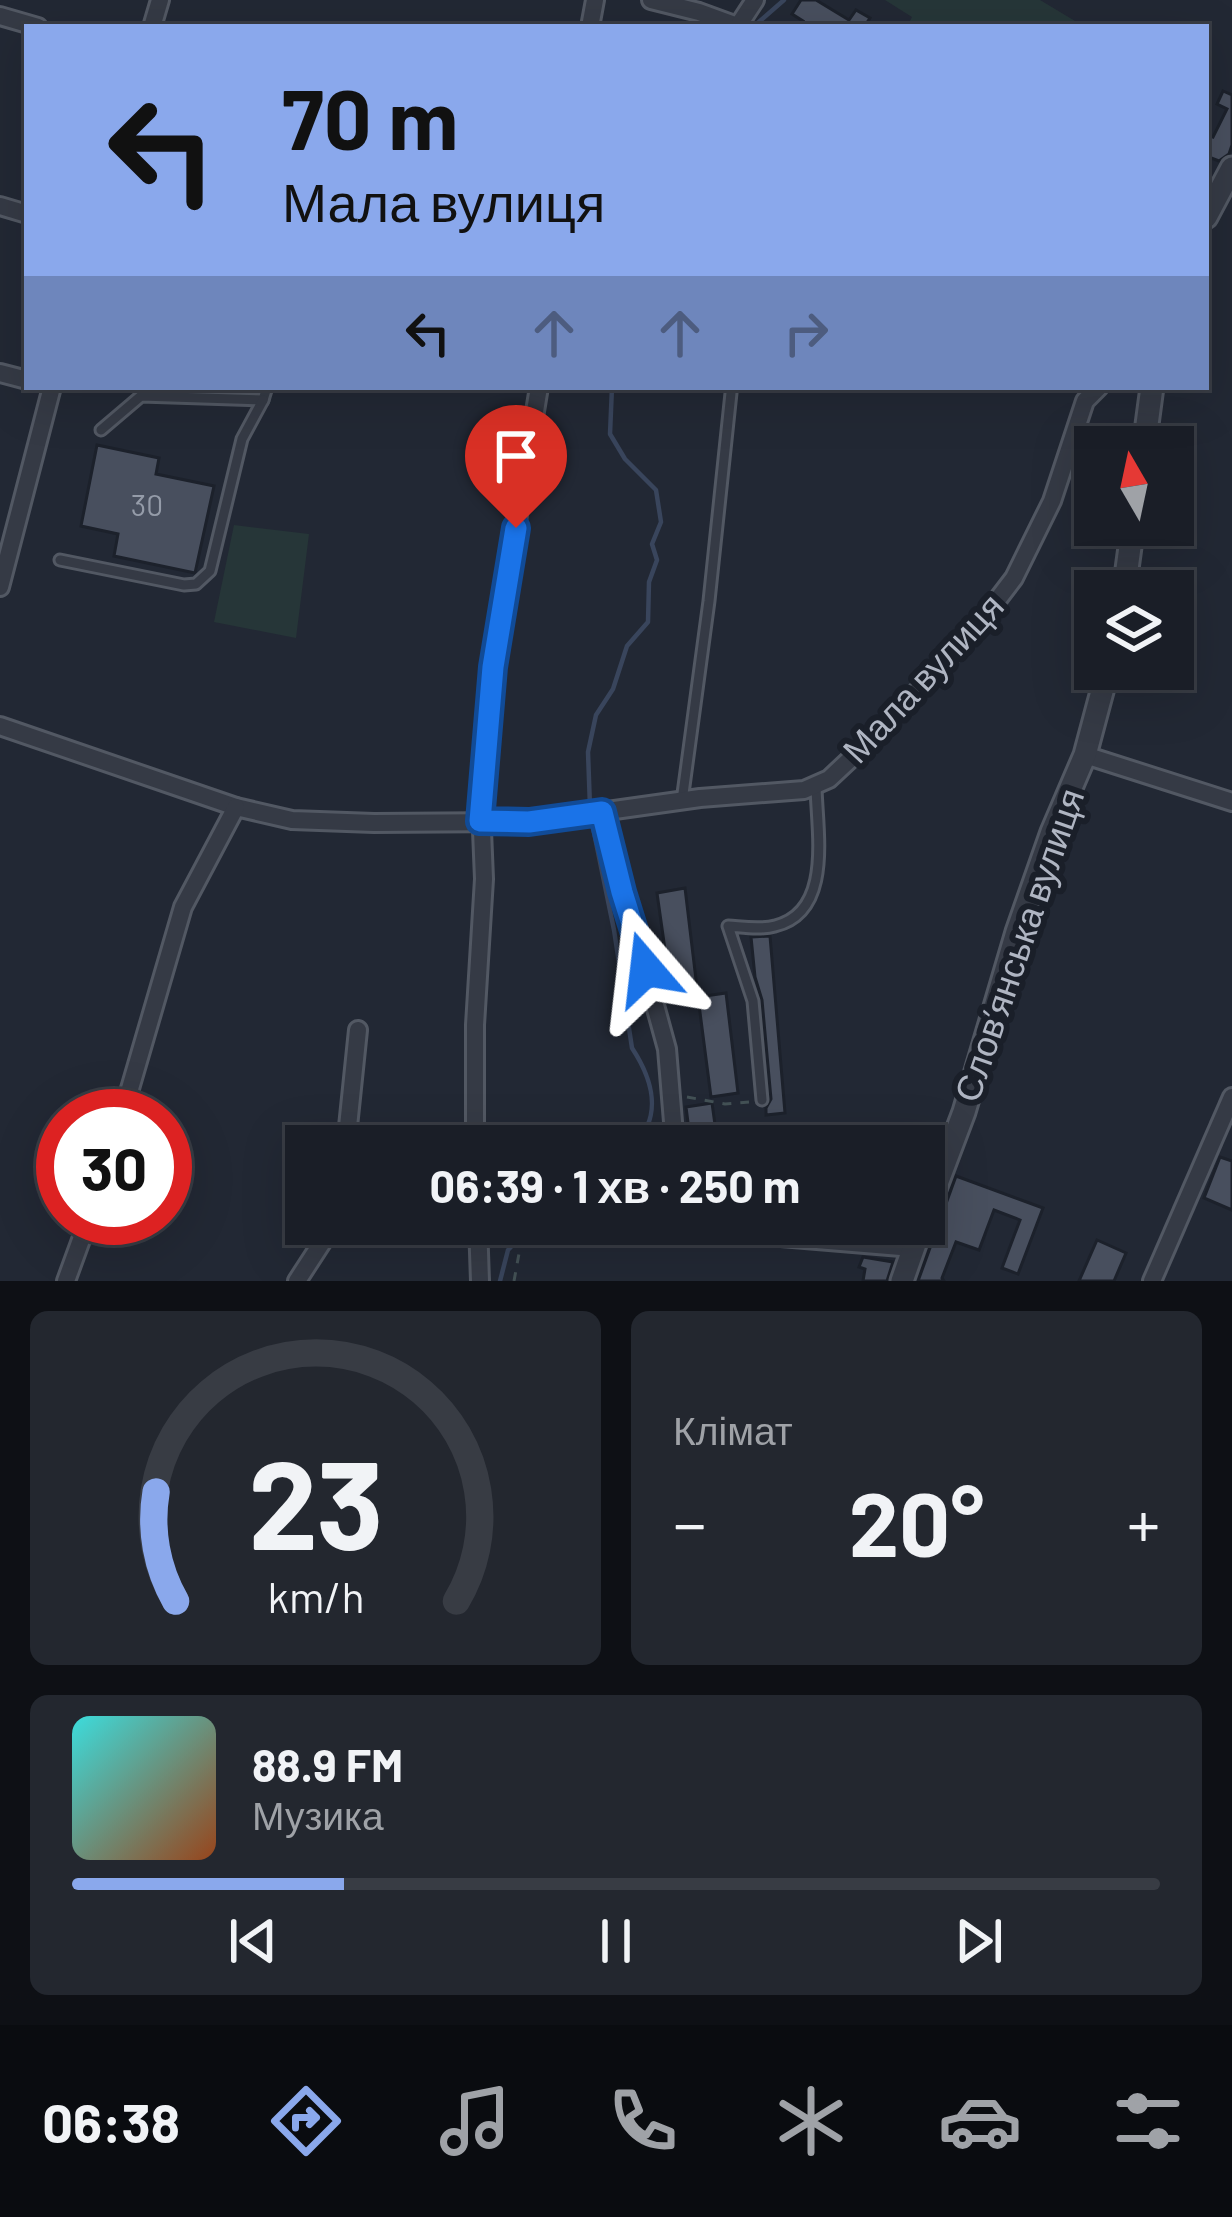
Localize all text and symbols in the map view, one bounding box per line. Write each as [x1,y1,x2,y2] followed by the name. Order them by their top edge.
[282,66,458,167] text: 70 m
[84,72,240,228] icon: left
[282,168,605,233] text: Мала вулиця
[395,300,461,366] icon: left
[521,300,587,366] icon: ahead
[647,300,713,366] icon: ahead
[773,300,839,366] icon: right
[465,405,567,528] pin
[483,423,549,489] icon: arrive
[1074,426,1194,546] north arrow
[1074,426,1194,690] map controls
[131,486,163,522] house number: 30
[1074,570,1194,690] button: layers
[833,584,1012,771] street label: Мала вулиця
[944,782,1092,1107] street label: Словʼянська вулиця
[583,906,709,1032] position arrow
[36,1089,192,1245] speed limit sign: 30
[430,1158,800,1212] text: 06:39 · 1 хв · 250 m
[673,1406,793,1453] text: Клімат
[248,1425,383,1575] text: 23
[849,1467,984,1575] text: 20°
[673,1482,706,1561] text: −
[1127,1482,1160,1561] text: +
[267,1570,364,1622] text: km/h
[252,1737,403,1791] text: 88.9 FM
[252,1791,384,1838] text: Музика
[220,1908,286,1974] icon: previous
[583,1908,649,1974] icon: pause
[946,1908,1012,1974] icon: next
[264,2079,348,2163] icon: directions
[433,2079,517,2163] icon: music
[601,2079,685,2163] icon: phone
[769,2079,853,2163] icon: climate
[938,2079,1022,2163] icon: car
[1106,2079,1190,2163] icon: filters
[42,2089,180,2154] text: 06:38

